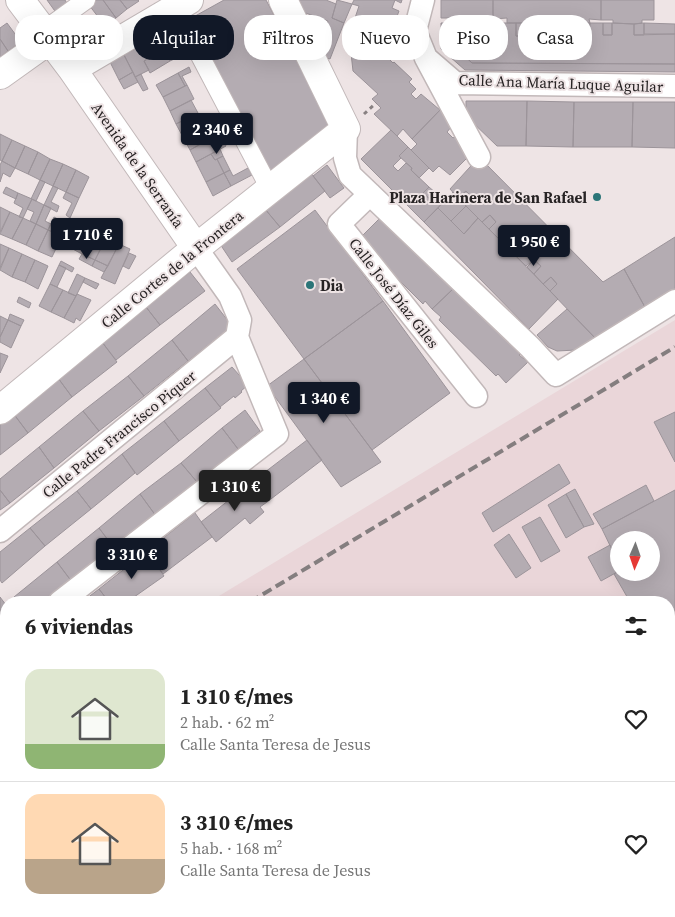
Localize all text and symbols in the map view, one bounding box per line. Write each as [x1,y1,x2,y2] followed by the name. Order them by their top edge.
[15,15,123,60] chip: Comprar
[133,15,234,60] chip: Alquilar
[244,15,332,60] chip: Filtros
[342,15,429,60] chip: Nuevo
[439,15,508,60] chip: Piso
[518,15,592,60] chip: Casa
[458,69,664,97] street label: Calle Ana María Luque Aguilar
[87,98,189,232] street label: Avenida de la Serranía
[171,112,263,155] pin: 2 340 €
[192,118,242,140] text: 2 340 €
[389,187,587,208] place label: Plaza Harinera de San Rafael
[591,191,603,203] marker: Plaza Harinera de San Rafael
[96,205,248,333] street label: Calle Cortes de la Frontera
[41,218,133,260] pin: 1 710 €
[62,223,112,245] text: 1 710 €
[488,224,580,267] pin: 1 950 €
[509,230,559,252] text: 1 950 €
[344,233,444,353] street label: Calle José Díaz Giles
[320,275,344,296] place label: Dia
[304,279,316,291] marker: Dia
[38,365,201,503] street label: Calle Padre Francisco Piquer
[278,382,370,424] pin: 1 340 €
[299,387,349,409] text: 1 340 €
[189,470,281,512] pin: 1 310 €
[210,475,260,497] text: 1 310 €
[610,531,660,581] north arrow
[610,531,660,581] map controls
[86,538,178,580] pin: 3 310 €
[107,543,157,565] text: 3 310 €
[25,612,133,641] text: 6 viviendas
[622,612,650,640] icon: filters
[180,682,293,711] text: 1 310 €/mes
[65,689,125,749] icon: home
[622,705,650,733] icon: heart
[180,711,274,733] text: 2 hab. · 62 m²
[180,733,371,755] text: Calle Santa Teresa de Jesus
[180,808,293,837] text: 3 310 €/mes
[65,814,125,874] icon: home
[622,830,650,858] icon: heart
[180,837,282,859] text: 5 hab. · 168 m²
[180,859,371,881] text: Calle Santa Teresa de Jesus

